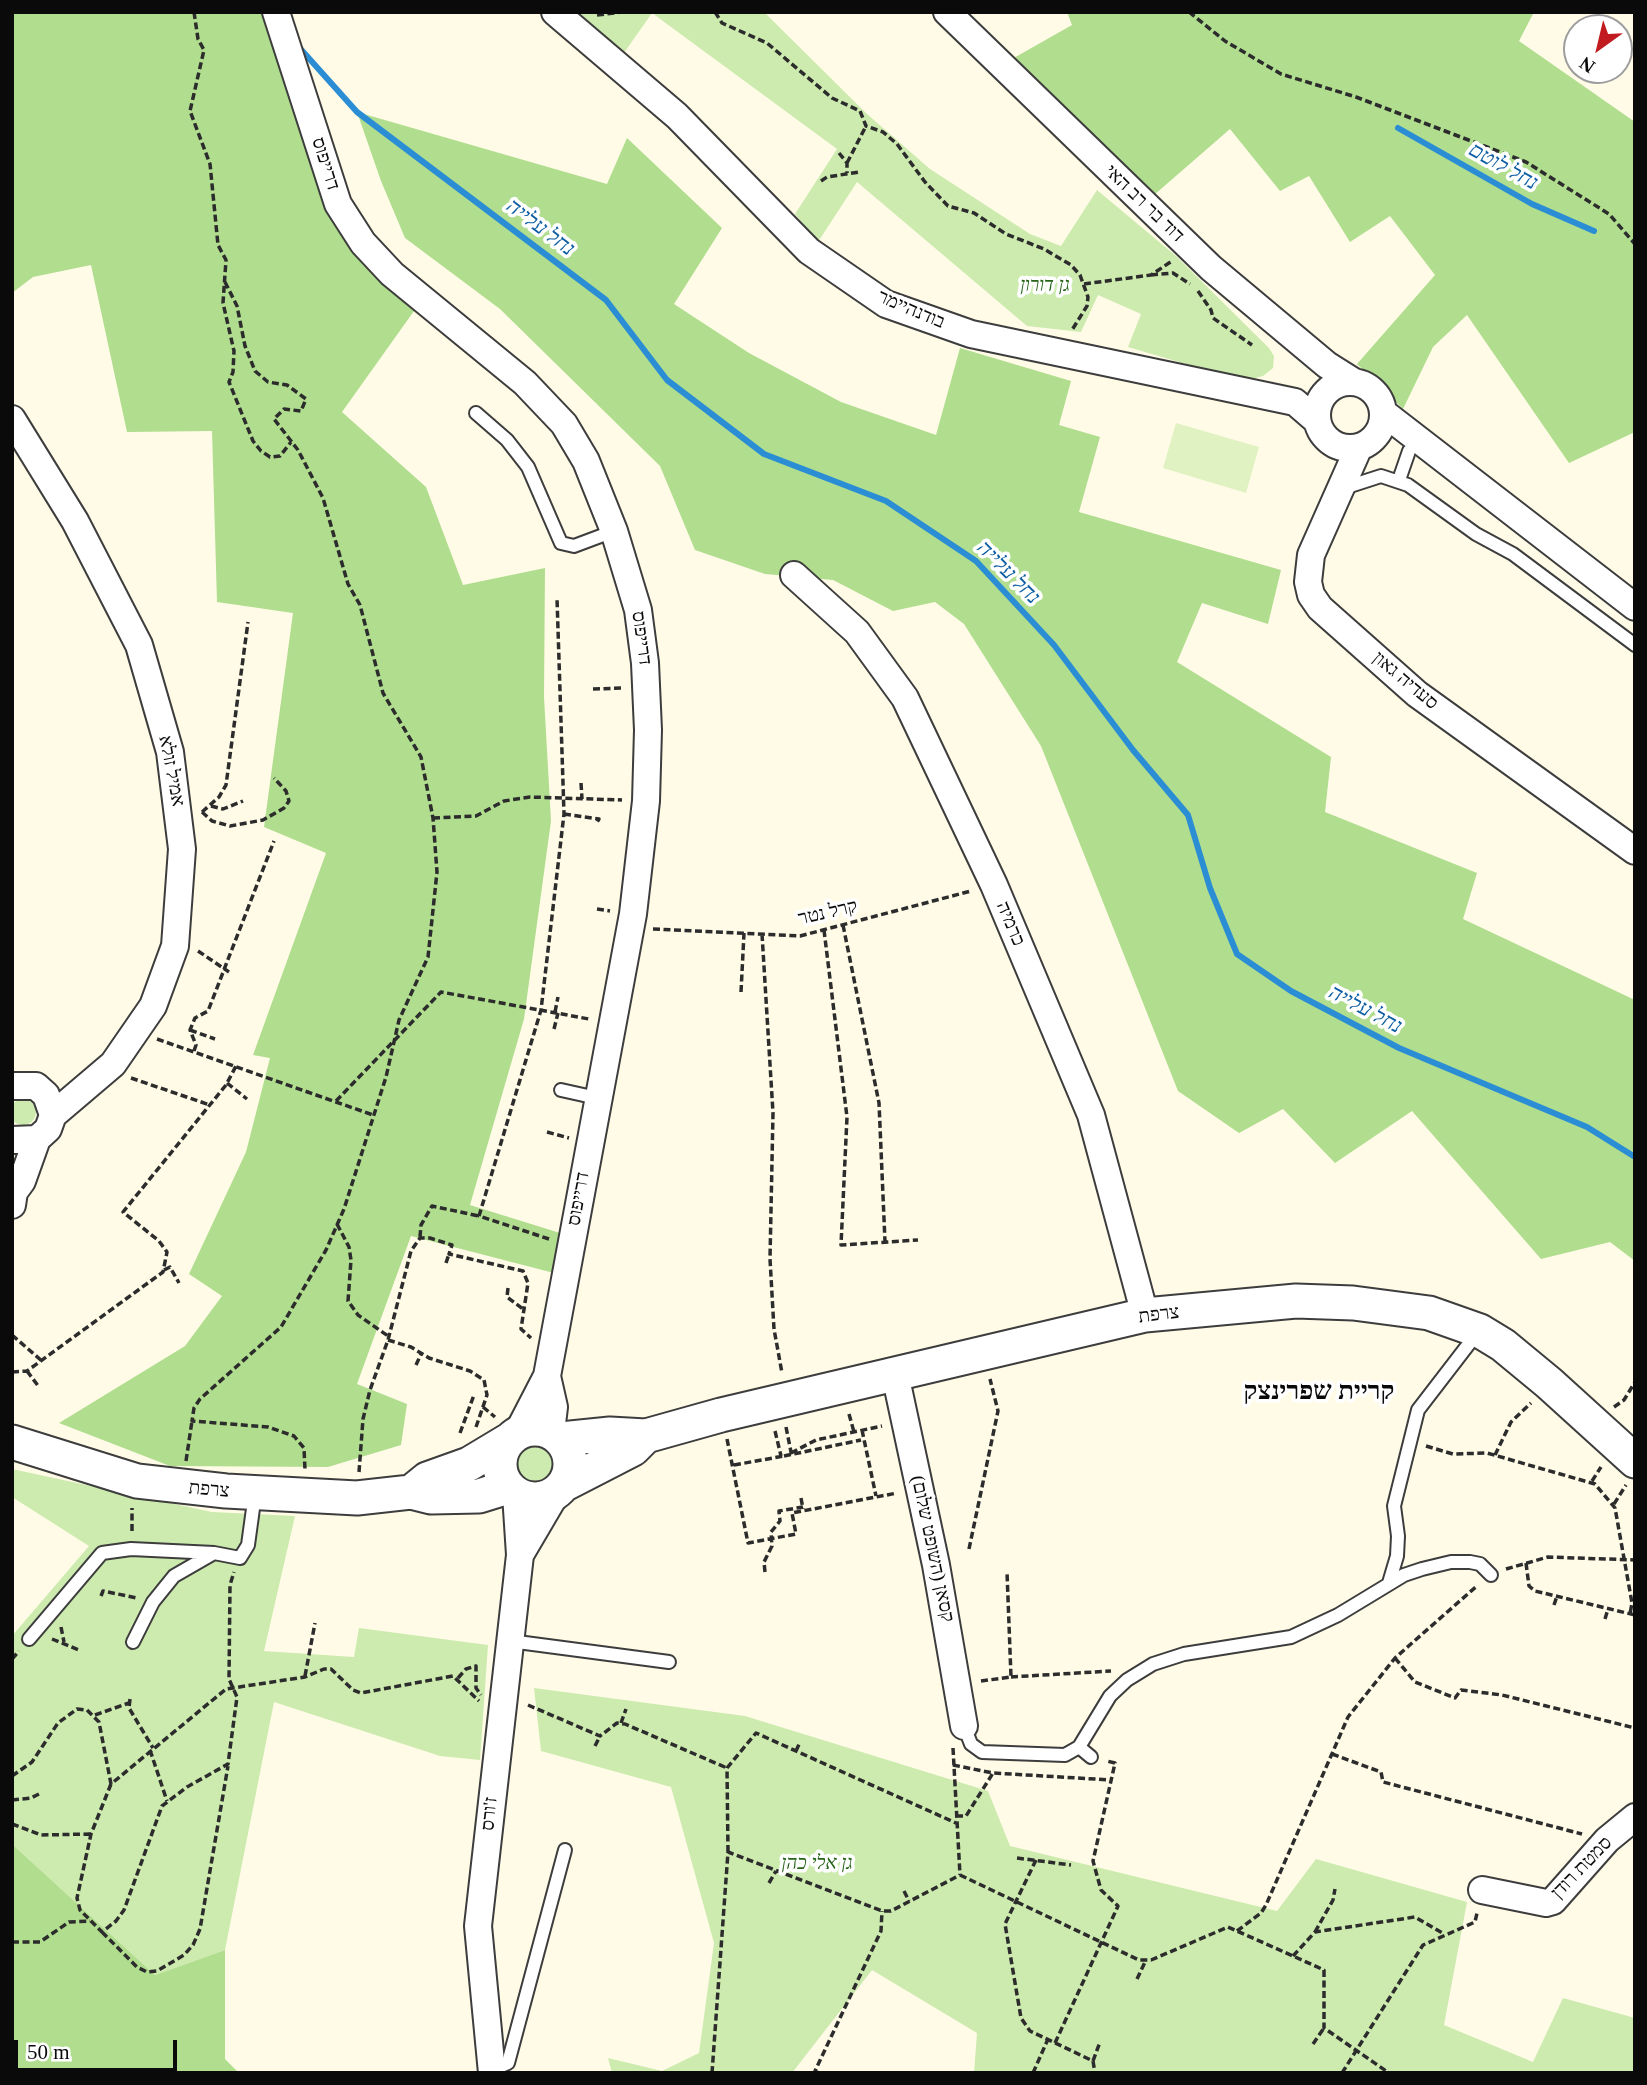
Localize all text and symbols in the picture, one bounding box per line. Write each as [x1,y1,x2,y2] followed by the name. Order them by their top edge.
[1563,14,1633,84] north arrow
[1576,53,1599,78] text: N
[306,135,344,193] street label: דרייפוס
[1464,138,1542,196] water label: נחל לוטם
[1100,160,1188,248] street label: דוד בר רב האי
[501,194,579,262] water label: נחל עלייה
[1020,275,1070,297] park label: גן דורון
[874,286,948,334] street label: בודנהיימר
[971,536,1045,610] water label: נחל עלייה
[626,610,656,666] street label: דרייפוס
[1368,647,1442,715] street label: סעדיה גאון
[153,734,189,808] street label: אמיל זולא
[796,895,860,931] street label: קרל נטר
[991,898,1029,950] street label: כרמיה
[1324,980,1406,1040] water label: נחל עלייה
[563,1170,595,1228] street label: דרייפוס
[1137,1301,1181,1329] street label: צרפת
[1244,1376,1394,1408] district label: קריית שפרינצק
[905,1474,959,1624] street label: קסאן (השופט שלום)
[188,1477,230,1503] street label: צרפת
[477,1796,503,1832] street label: ז'ורס
[1547,1832,1617,1904] street label: סמטת רודן
[781,1853,853,1875] park label: גן אלי כהן
[18,2025,180,2070] scale bar
[27,2040,70,2064] text: 50 m

